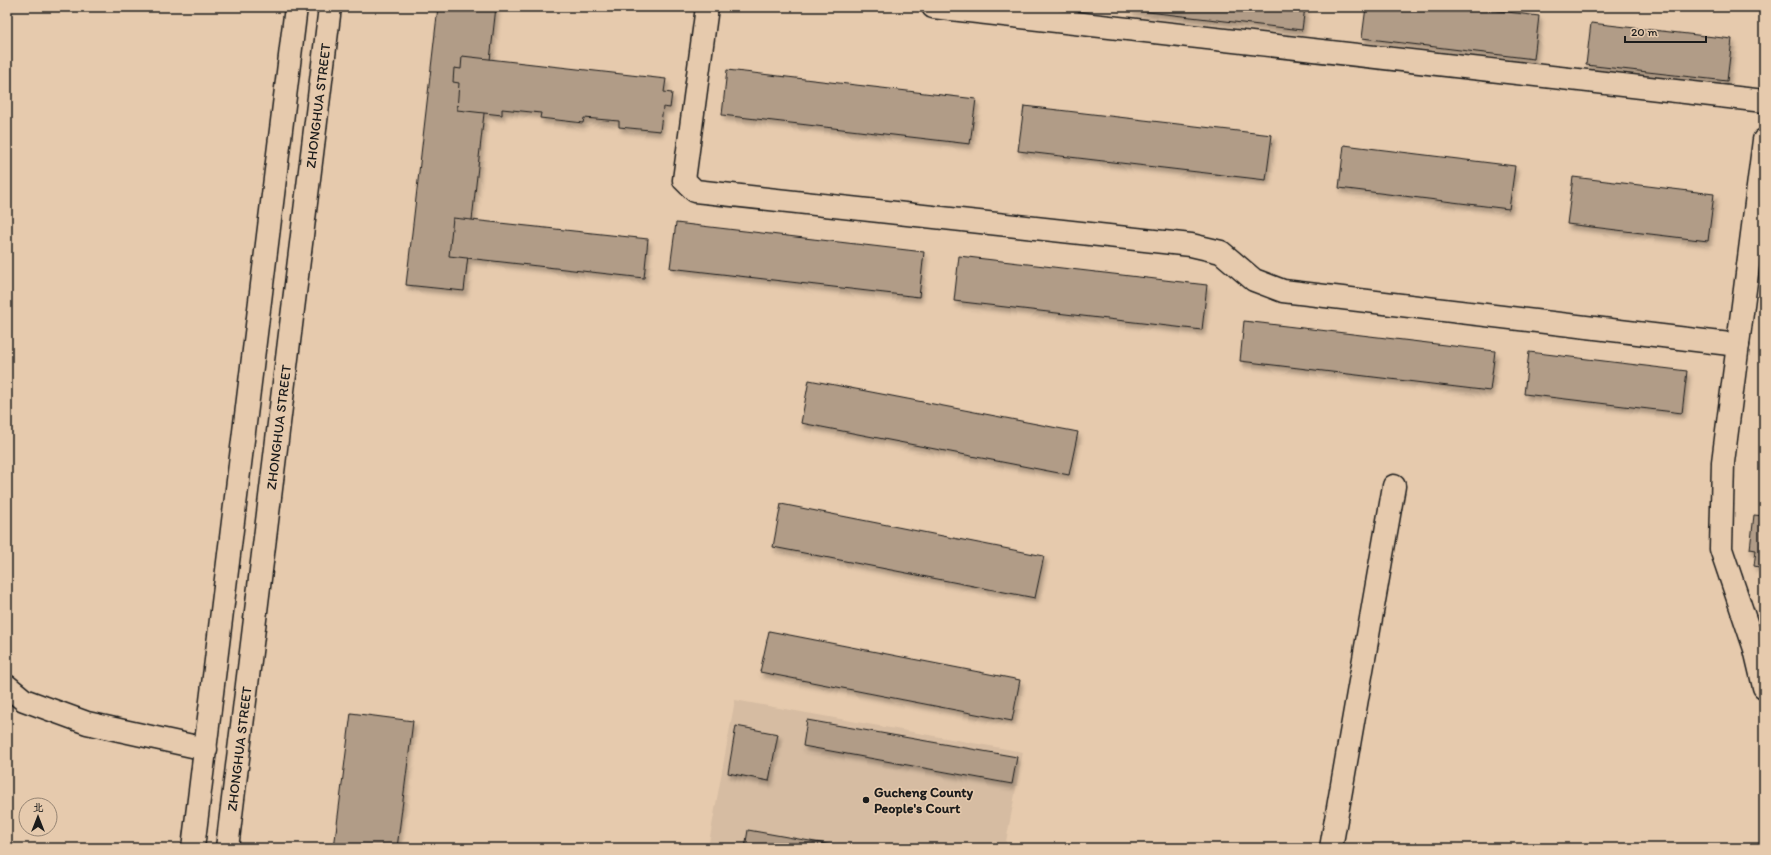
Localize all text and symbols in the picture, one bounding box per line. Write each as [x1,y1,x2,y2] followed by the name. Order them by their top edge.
[1625,18,1706,44] scale bar
[1631,25,1658,39] text: 20 m
[302,42,334,169] street label: ZHONGHUA STREET
[262,363,295,491] street label: ZHONGHUA STREET
[223,685,255,812] street label: ZHONGHUA STREET
[874,784,974,817] place label: Gucheng County People's Court
[861,795,871,805] marker: Gucheng County People's Court
[18,797,58,837] north arrow
[33,801,44,814] text: 北

